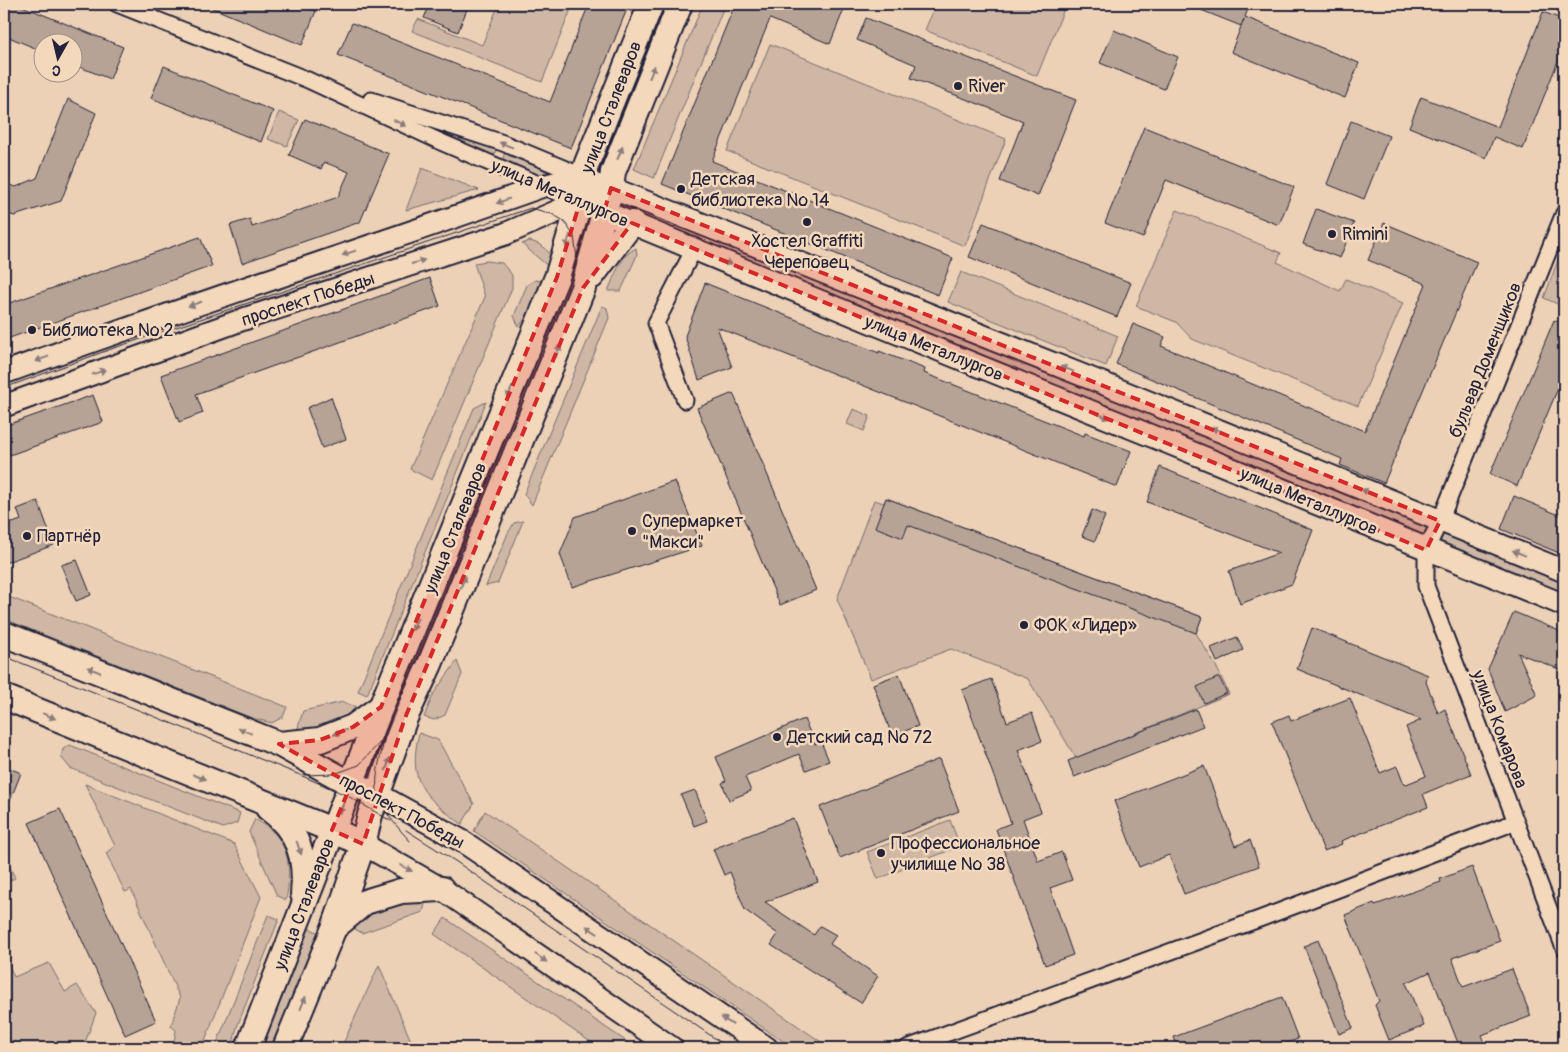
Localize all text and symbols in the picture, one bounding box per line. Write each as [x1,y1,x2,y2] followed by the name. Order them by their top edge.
[32,32,82,82] north arrow
[575,38,647,177] street label: улица Сталеваров
[50,61,62,79] text: С
[649,65,657,80] one-way arrow
[968,75,1006,98] place label: River
[952,80,964,92] marker: River
[393,119,407,127] one-way arrow
[498,141,513,149] one-way arrow
[617,145,625,160] one-way arrow
[486,154,632,233] street label: улица Металлургов
[690,168,830,212] place label: Детская библиотека № 14
[675,183,687,195] marker: Детская библиотека № 14
[495,197,510,205] one-way arrow
[801,216,813,228] marker: Хостел Graffiti Череповец
[1342,223,1388,246] place label: Rimini
[1326,228,1338,240] marker: Rimini
[751,230,863,274] place label: Хостел Graffiti Череповец
[564,233,572,248] one-way arrow
[342,249,357,257] one-way arrow
[411,258,426,266] one-way arrow
[718,259,733,266] one-way arrow
[239,267,378,332] street label: проспект Победы
[1444,279,1527,441] street label: бульвар Доменщиков
[188,301,203,309] one-way arrow
[860,310,1007,387] street label: улица Металлургов
[42,319,174,342] place label: Библиотека № 2
[26,324,38,336] marker: Библиотека № 2
[555,343,562,358] one-way arrow
[34,355,49,363] one-way arrow
[1060,365,1075,372] one-way arrow
[92,368,107,376] one-way arrow
[506,385,514,400] one-way arrow
[1096,412,1111,420] one-way arrow
[1210,426,1225,434] one-way arrow
[418,459,492,598] street label: улица Сталеваров
[1235,462,1381,541] street label: улица Металлургов
[1361,487,1376,495] one-way arrow
[642,510,743,554] place label: Супермаркет "Макси"
[37,525,101,548] place label: Партнёр
[626,525,638,537] marker: Супермаркет "Макси"
[21,530,33,542] marker: Партнёр
[1511,549,1526,557] one-way arrow
[459,575,467,589] one-way arrow
[1034,614,1137,637] place label: ФОК «Лидер»
[411,617,419,631] one-way arrow
[1018,619,1030,631] marker: ФОК «Лидер»
[87,666,101,674] one-way arrow
[1466,666,1533,791] street label: улица Комарова
[42,712,56,720] one-way arrow
[238,726,252,734] one-way arrow
[786,726,932,749] place label: Детский сад № 72
[332,728,347,736] one-way arrow
[771,731,783,743] marker: Детский сад № 72
[385,757,392,772] one-way arrow
[335,769,468,854] street label: проспект Победы
[192,773,207,781] one-way arrow
[337,800,345,814] one-way arrow
[890,832,1040,876] place label: Профессиональное училище № 38
[268,835,340,974] street label: улица Сталеваров
[295,841,303,856] one-way arrow
[875,847,887,859] marker: Профессиональное училище № 38
[399,864,412,873] one-way arrow
[586,925,599,935] one-way arrow
[534,953,548,963] one-way arrow
[300,996,308,1010] one-way arrow
[720,1016,734,1026] one-way arrow

